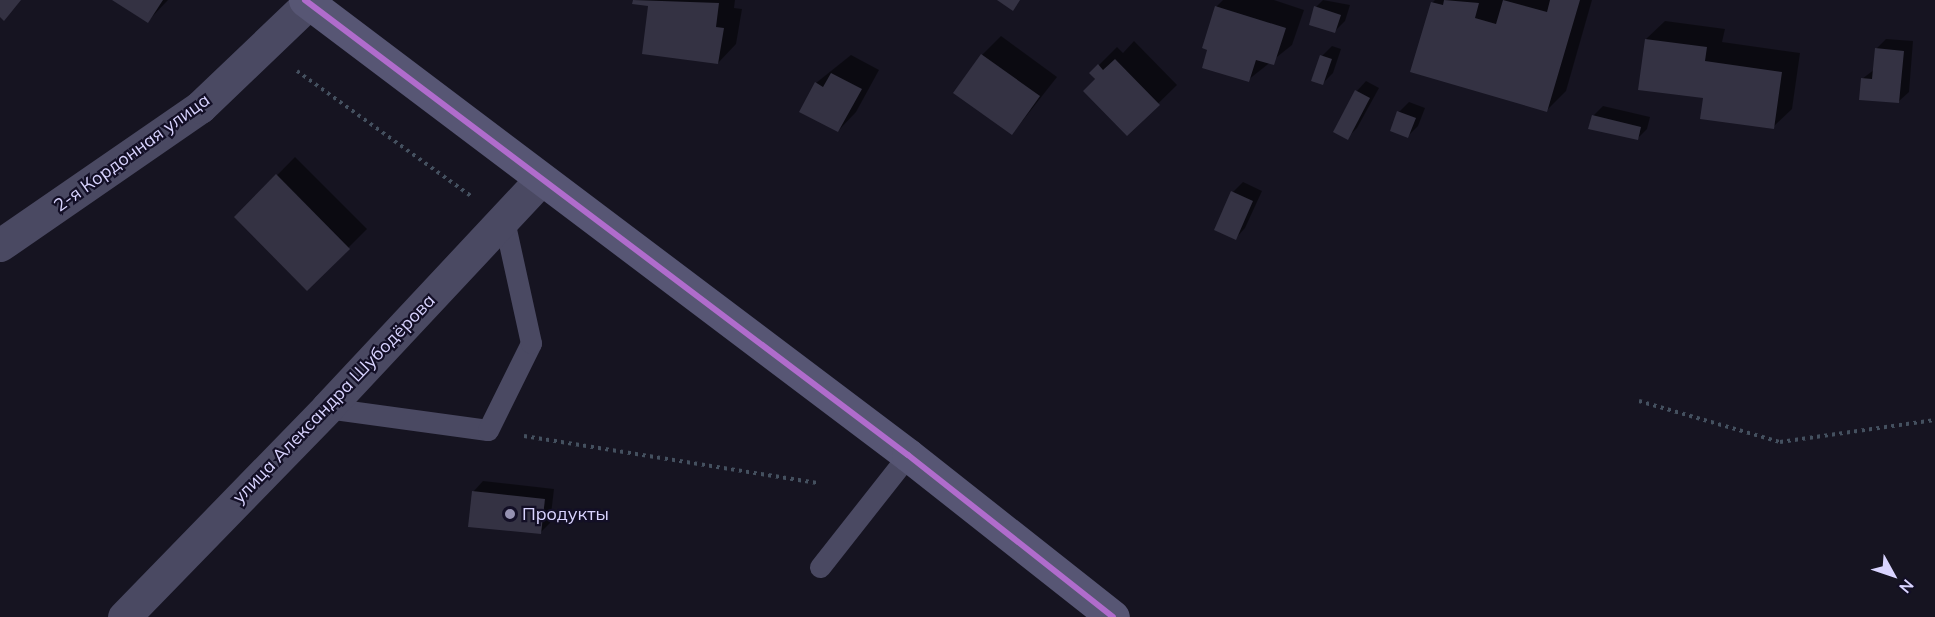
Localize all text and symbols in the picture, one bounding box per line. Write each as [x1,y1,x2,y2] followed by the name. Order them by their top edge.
[50,89,214,217] street label: 2-я Кордонная улица
[228,290,440,508] street label: улица Александра Шубодёрова
[522,503,609,525] place label: Пpoдукты
[503,507,517,521] marker: Пpoдукты
[1863,545,1923,605] north arrow
[1895,576,1918,598] text: N

